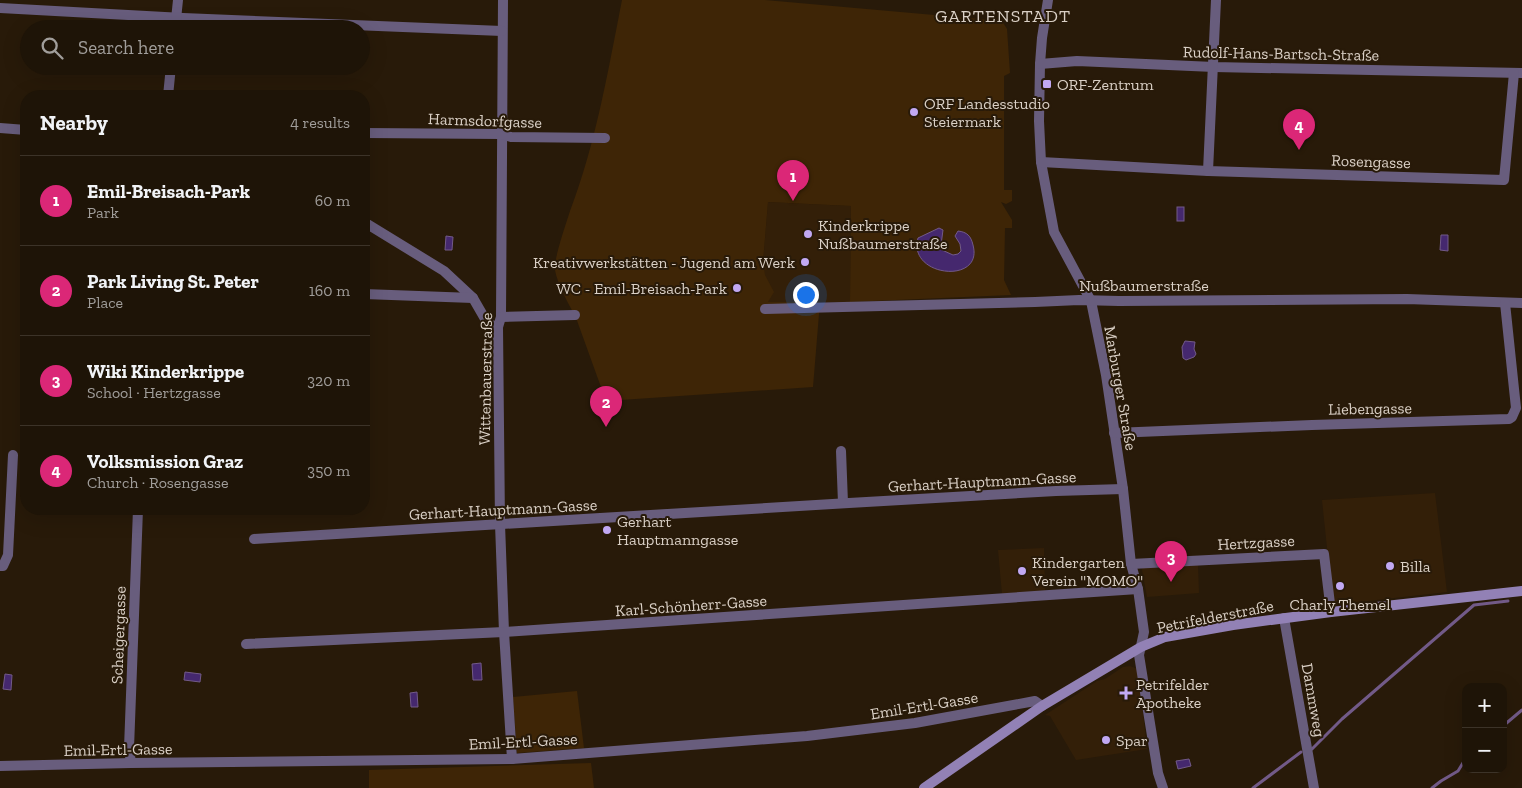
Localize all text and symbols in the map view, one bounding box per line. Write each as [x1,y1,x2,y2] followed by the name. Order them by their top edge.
[935,5,1071,27] district label: GARTENSTADT
[20,20,370,75] search box
[38,34,66,62] icon: search
[78,36,174,59] text: Search here
[1183,42,1379,65] street label: Rudolf-Hans-Bartsch-Straße
[1057,75,1154,94] place label: ORF-Zentrum
[1041,78,1053,90] marker: ORF-Zentrum
[924,94,1050,131] place label: ORF Landesstudio Steiermark
[908,106,920,118] marker: ORF Landesstudio Steiermark
[428,109,542,132] street label: Harmsdorfgasse
[1283,109,1315,150] pin: 4
[40,110,108,135] text: Nearby
[290,113,350,132] text: 4 results
[1331,151,1411,172] street label: Rosengasse
[777,160,809,201] pin: 1
[87,180,250,203] text: Emil-Breisach-Park
[53,191,59,210] text: 1
[315,191,350,210] text: 60 m
[87,203,119,222] text: Park
[818,216,948,253] place label: Kinderkrippe Nußbaumerstraße
[802,228,814,240] marker: Kinderkrippe Nußbaumerstraße
[533,253,796,272] place label: Kreativwerkstätten - Jugend am Werk
[799,256,811,268] marker: Kreativwerkstätten - Jugend am Werk
[87,270,259,293] text: Park Living St. Peter
[1079,276,1209,295] street label: Nußbaumerstraße
[556,279,728,298] place label: WC - Emil-Breisach-Park
[52,281,60,300] text: 2
[309,281,350,300] text: 160 m
[731,282,743,294] marker: WC - Emil-Breisach-Park
[793,282,819,308] your location
[87,293,123,312] text: Place
[475,313,496,445] street label: Wittenbauerstraße
[1100,324,1141,452] street label: Marburger Straße
[87,360,244,383] text: Wiki Kinderkrippe
[52,371,60,390] text: 3
[307,371,350,390] text: 320 m
[87,383,221,402] text: School · Hertzgasse
[590,386,622,427] pin: 2
[1328,398,1412,419] street label: Liebengasse
[87,450,243,473] text: Volksmission Graz
[51,461,61,480] text: 4
[307,461,350,480] text: 350 m
[887,467,1077,496] street label: Gerhart-Hauptmann-Gasse
[87,473,229,492] text: Church · Rosengasse
[408,495,598,524] street label: Gerhart-Hauptmann-Gasse
[617,512,738,549] place label: Gerhart Hauptmanngasse
[601,524,613,536] marker: Gerhart Hauptmanngasse
[1217,531,1295,554] street label: Hertzgasse
[1155,541,1187,582] pin: 3
[1031,553,1143,590] place label: Kindergarten Verein "MOMO"
[1400,557,1431,576] place label: Billa
[1384,560,1396,572] marker: Billa
[1016,565,1028,577] marker: Kindergarten Verein "MOMO"
[1334,580,1346,592] marker: Charly Themel
[107,586,130,684] street label: Scheigergasse
[614,591,768,620] street label: Karl-Schönherr-Gasse
[1290,595,1390,614] place label: Charly Themel
[1155,596,1275,637] street label: Petrifelderstraße
[1298,662,1329,739] street label: Dammweg
[1136,675,1210,712] place label: Petrifelder Apotheke
[1462,683,1507,773] map controls
[1462,683,1507,728] button: +
[1120,687,1132,699] marker: Petrifelder Apotheke
[869,688,979,723] street label: Emil-Ertl-Gasse
[1462,728,1507,773] button: −
[468,729,578,754] street label: Emil-Ertl-Gasse
[1116,731,1148,750] place label: Spar
[1100,734,1112,746] marker: Spar
[63,739,173,760] street label: Emil-Ertl-Gasse

